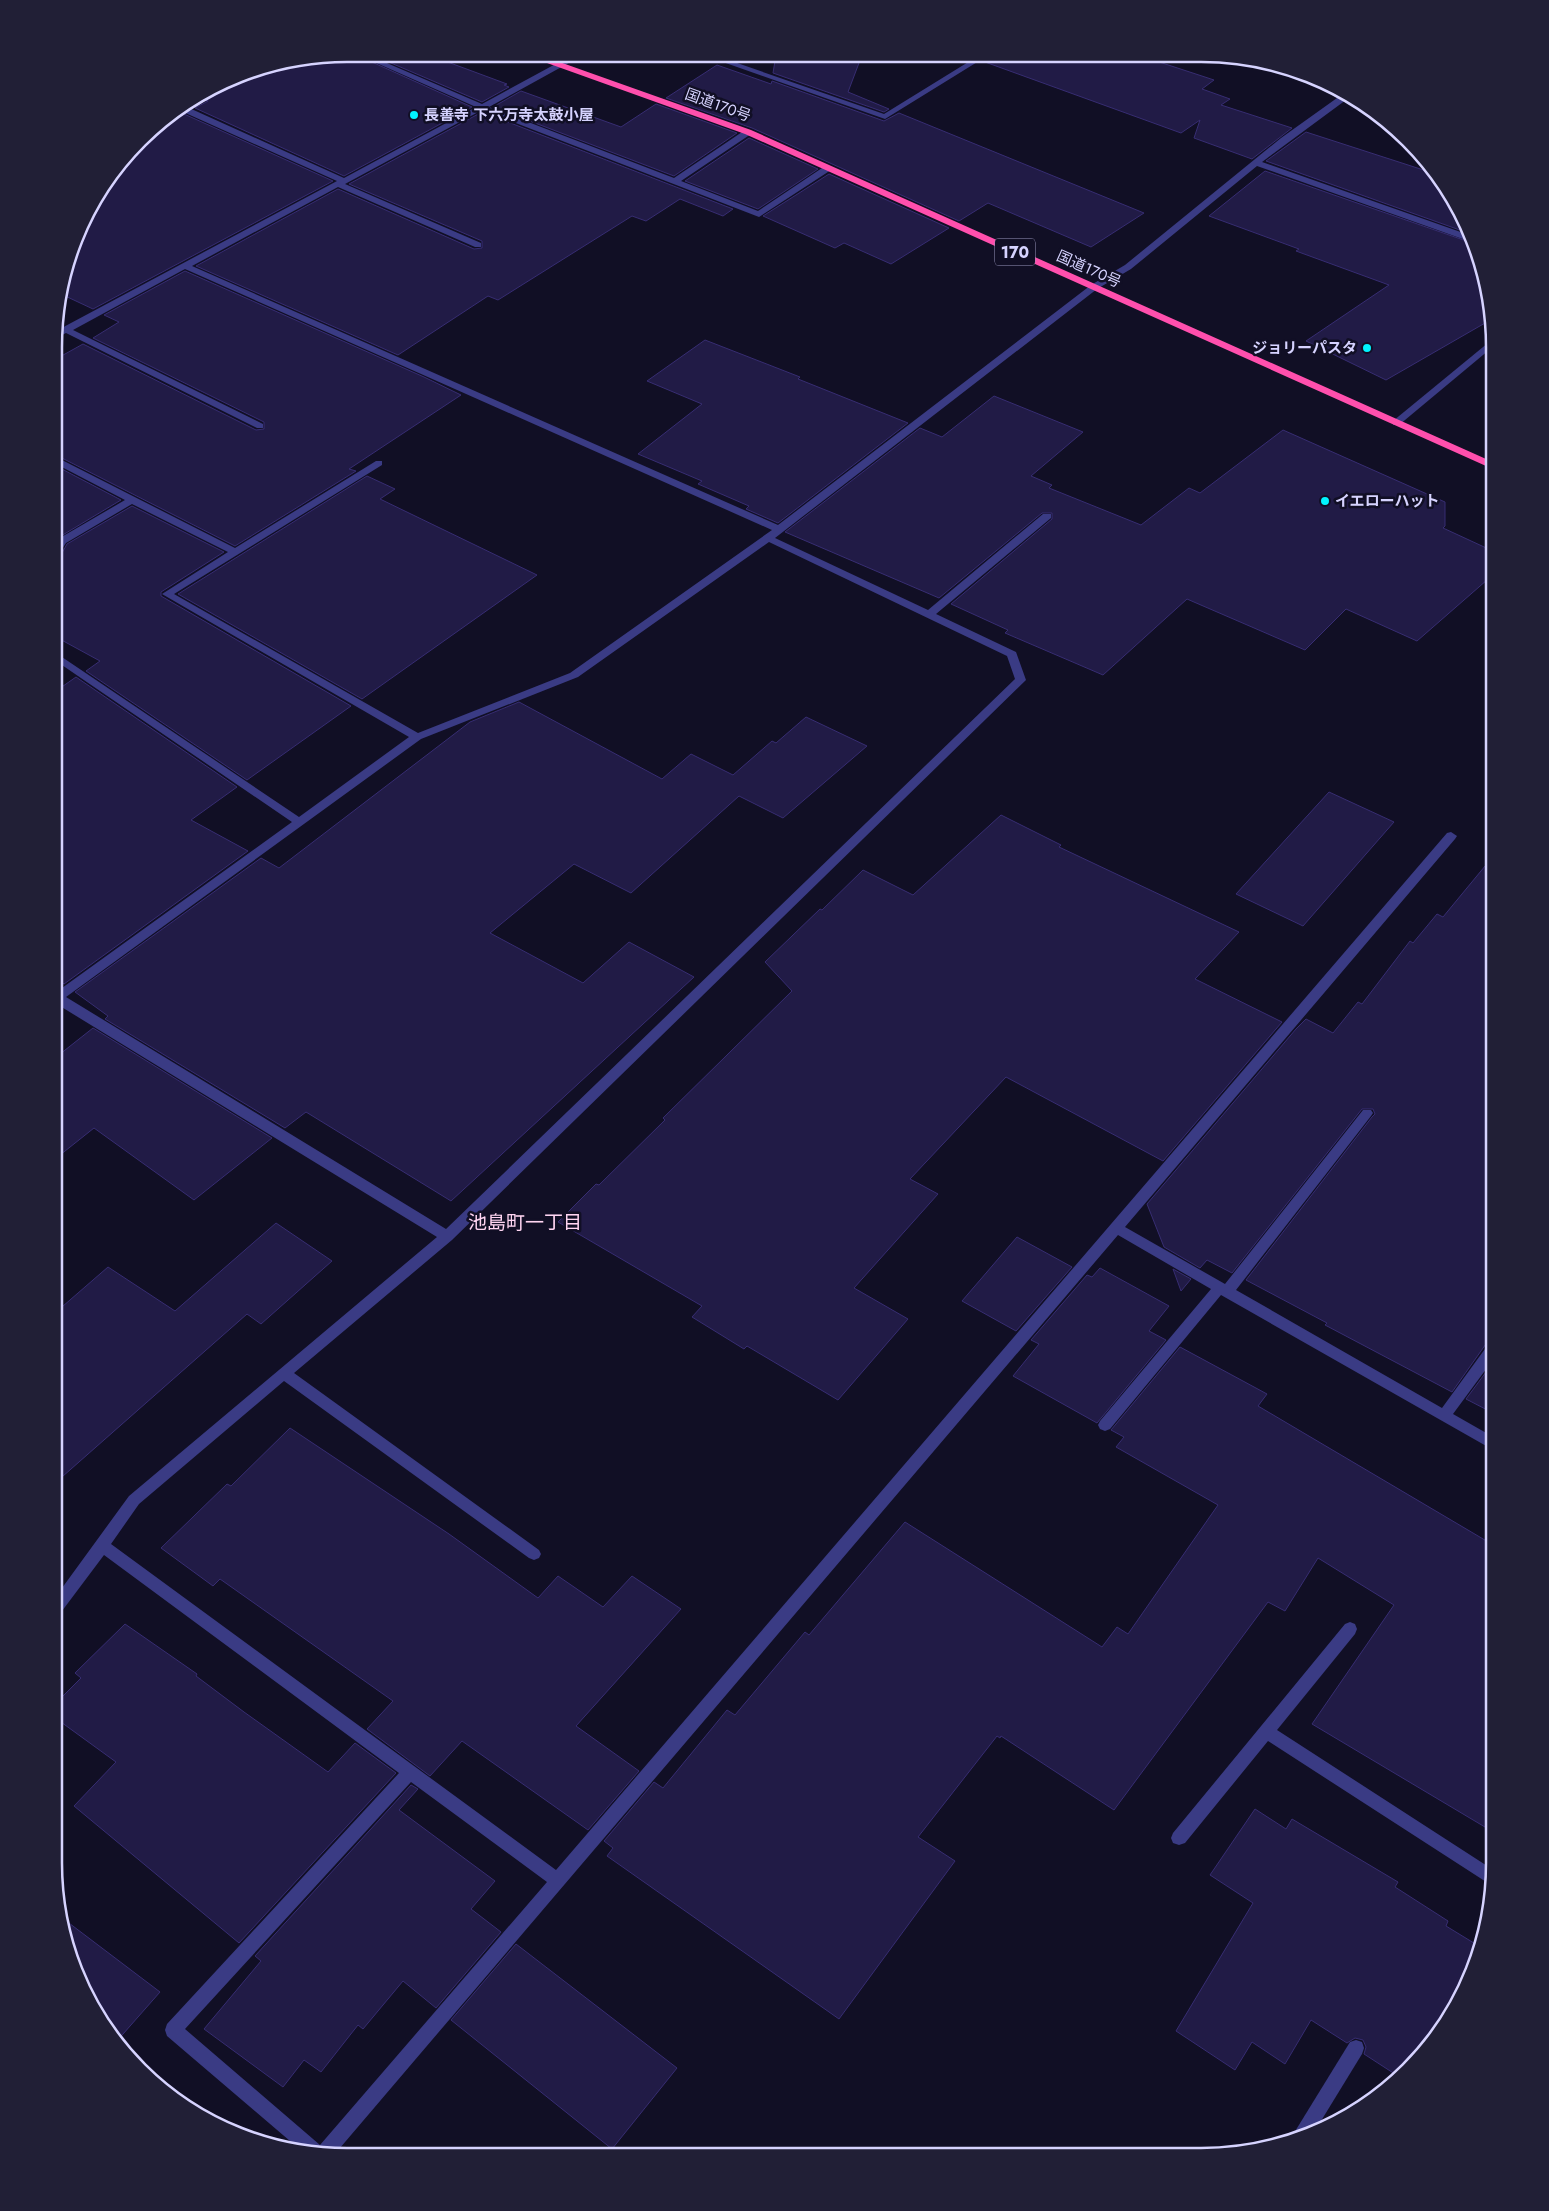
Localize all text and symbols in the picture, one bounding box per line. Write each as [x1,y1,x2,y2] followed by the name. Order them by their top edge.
[682,83,754,127] street label: 国道170号
[424,104,594,126] place label: 長善寺 下六万寺太鼓小屋
[408,109,420,121] marker: 長善寺 下六万寺太鼓小屋
[995,238,1035,266] road number: 170
[1053,245,1125,293] street label: 国道170号
[1252,337,1357,359] place label: ジョリーパスタ
[1361,342,1373,354] marker: ジョリーパスタ
[1335,490,1440,512] place label: イエローハット
[1319,495,1331,507] marker: イエローハット
[468,1209,582,1236] district label: 池島町一丁目

